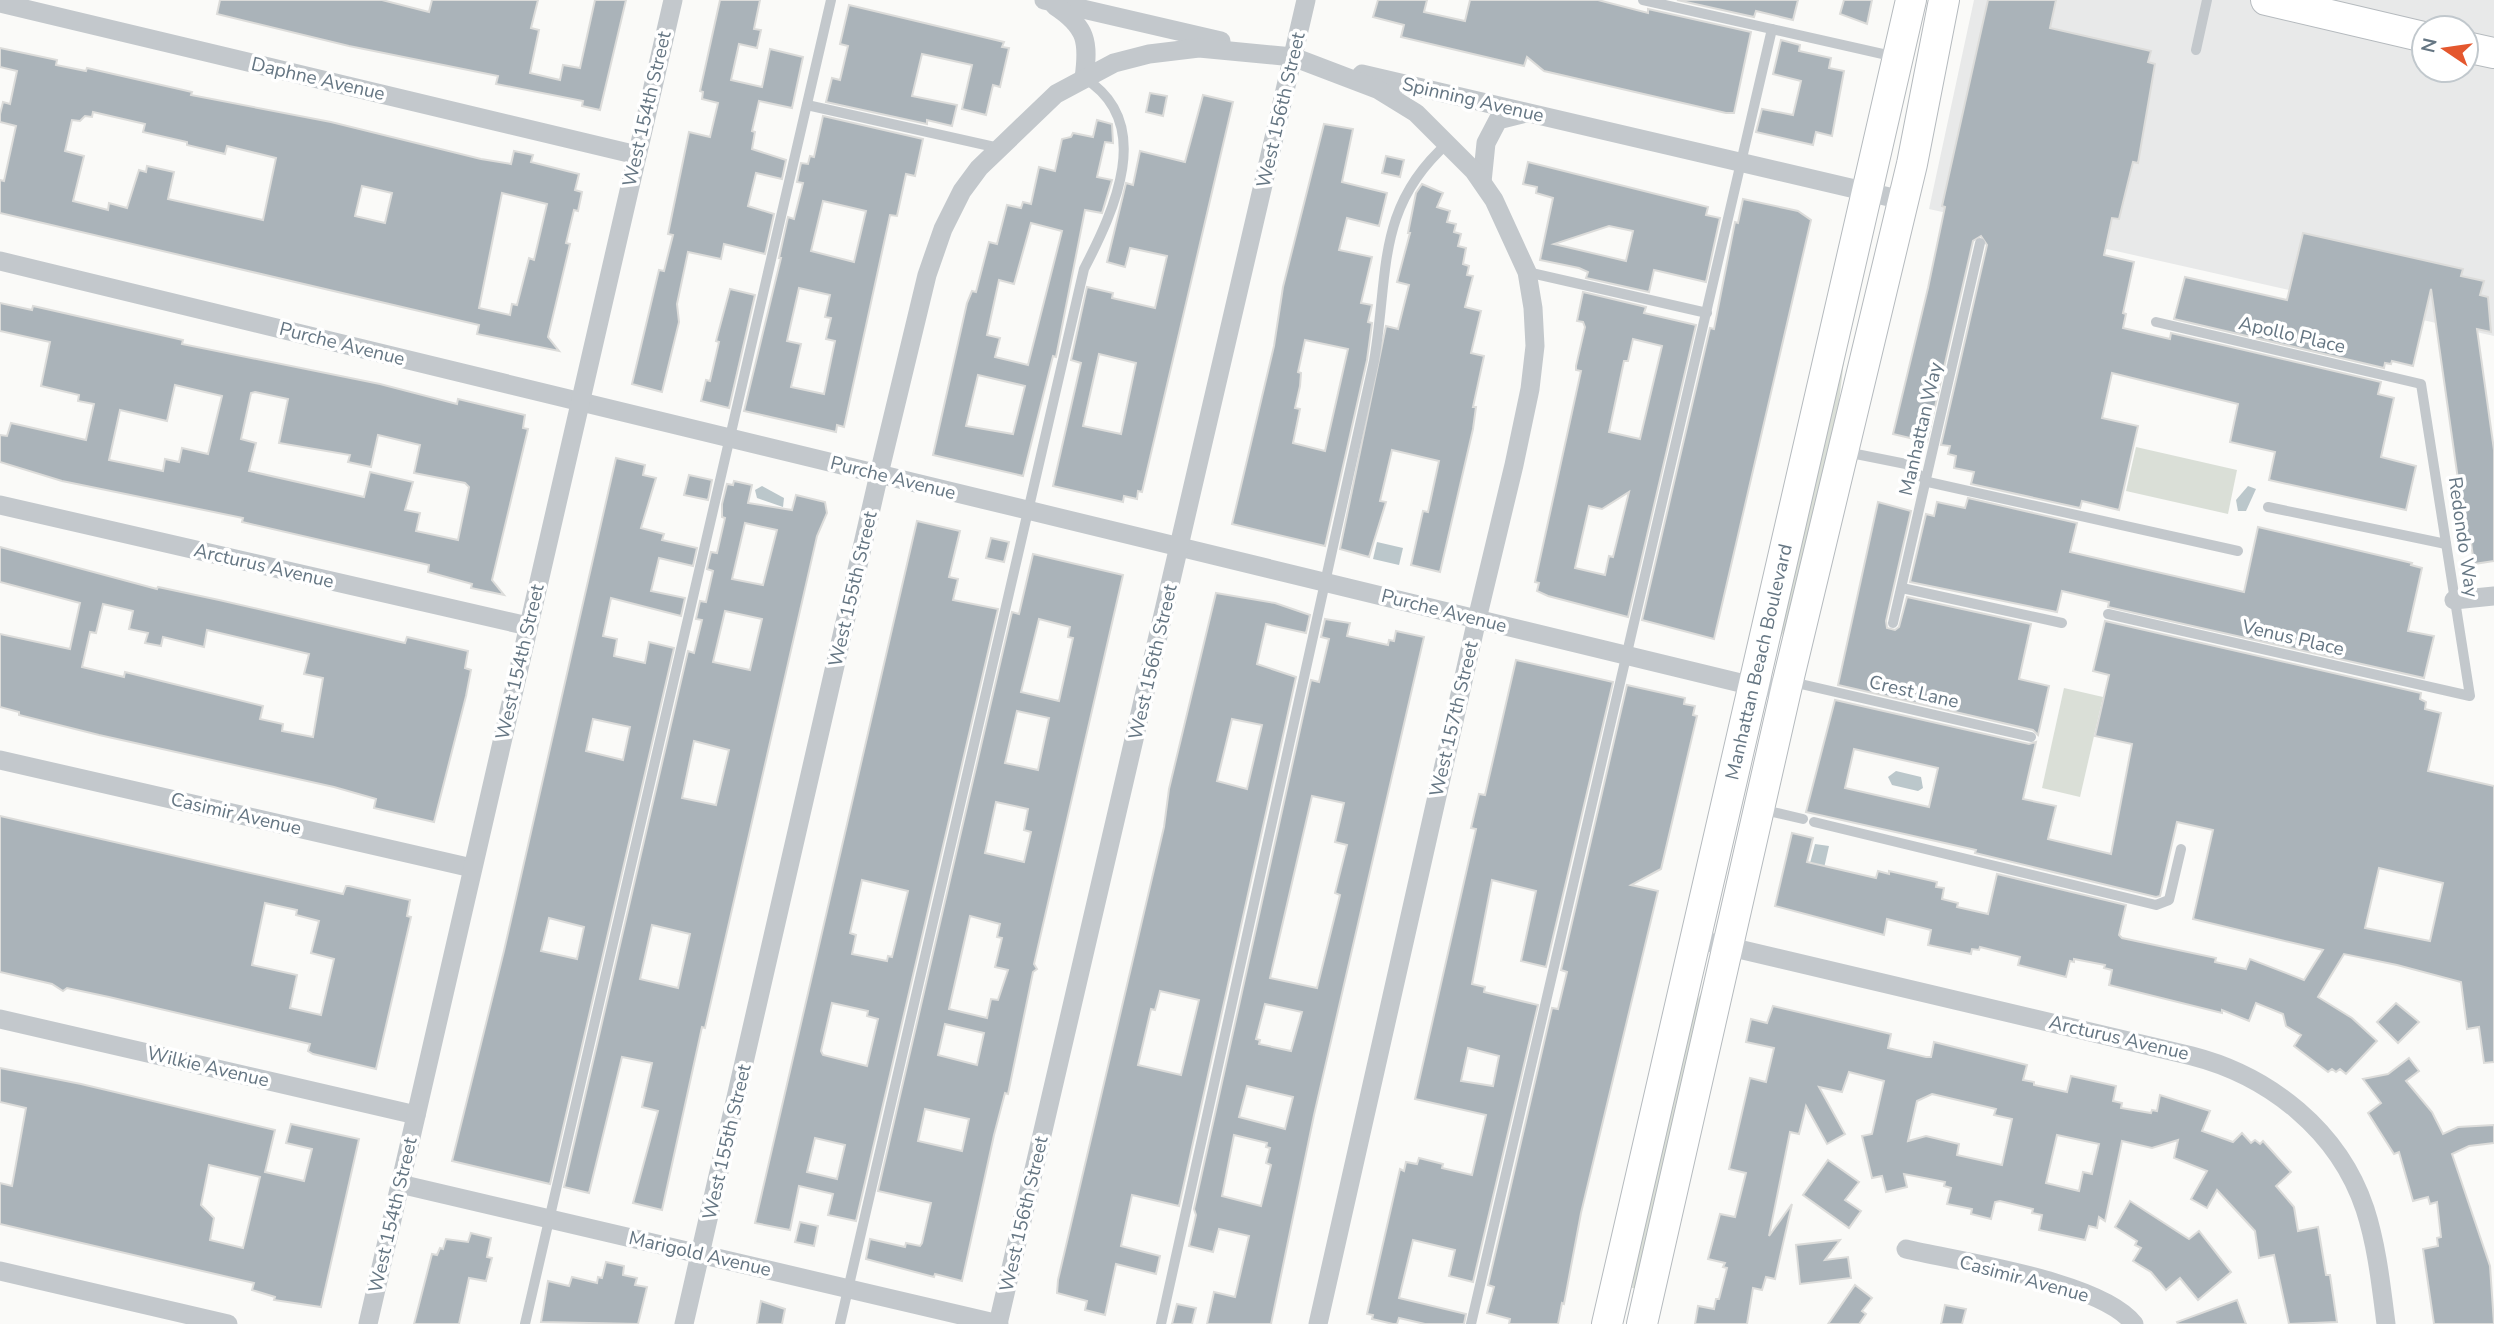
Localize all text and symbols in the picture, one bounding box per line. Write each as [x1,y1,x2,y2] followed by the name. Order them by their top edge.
[2410,14,2480,84] north arrow
[616,28,678,189] street label: West 154th Street
[1250,29,1312,190] street label: West 156th Street
[2415,36,2444,55] text: N
[249,51,387,107] street label: Daphne Avenue
[1400,71,1546,129] street label: Spinning Avenue
[2236,310,2348,360] street label: Apollo Place
[277,316,407,372] street label: Purche Avenue
[1893,359,1949,498] street label: Manhattan Way
[828,450,958,506] street label: Purche Avenue
[2442,475,2484,599] street label: Redondo Way
[822,508,884,669] street label: West 155th Street
[192,537,336,595] street label: Arcturus Avenue
[1719,542,1799,782] street label: Manhattan Beach Boulevard
[489,581,551,742] street label: West 154th Street
[1122,581,1184,742] street label: West 156th Street
[1379,583,1509,639] street label: Purche Avenue
[2238,613,2347,662] street label: Venus Place
[1423,638,1485,799] street label: West 157th Street
[1867,669,1961,715] street label: Crest Lane
[168,786,304,842] street label: Casimir Avenue
[2047,1009,2191,1067] street label: Arcturus Avenue
[144,1040,272,1094] street label: Wilkie Avenue
[696,1061,758,1222] street label: West 155th Street
[993,1133,1055,1294] street label: West 156th Street
[362,1134,424,1295] street label: West 154th Street
[626,1225,774,1283] street label: Marigold Avenue
[1956,1249,2092,1309] street label: Casimir Avenue

